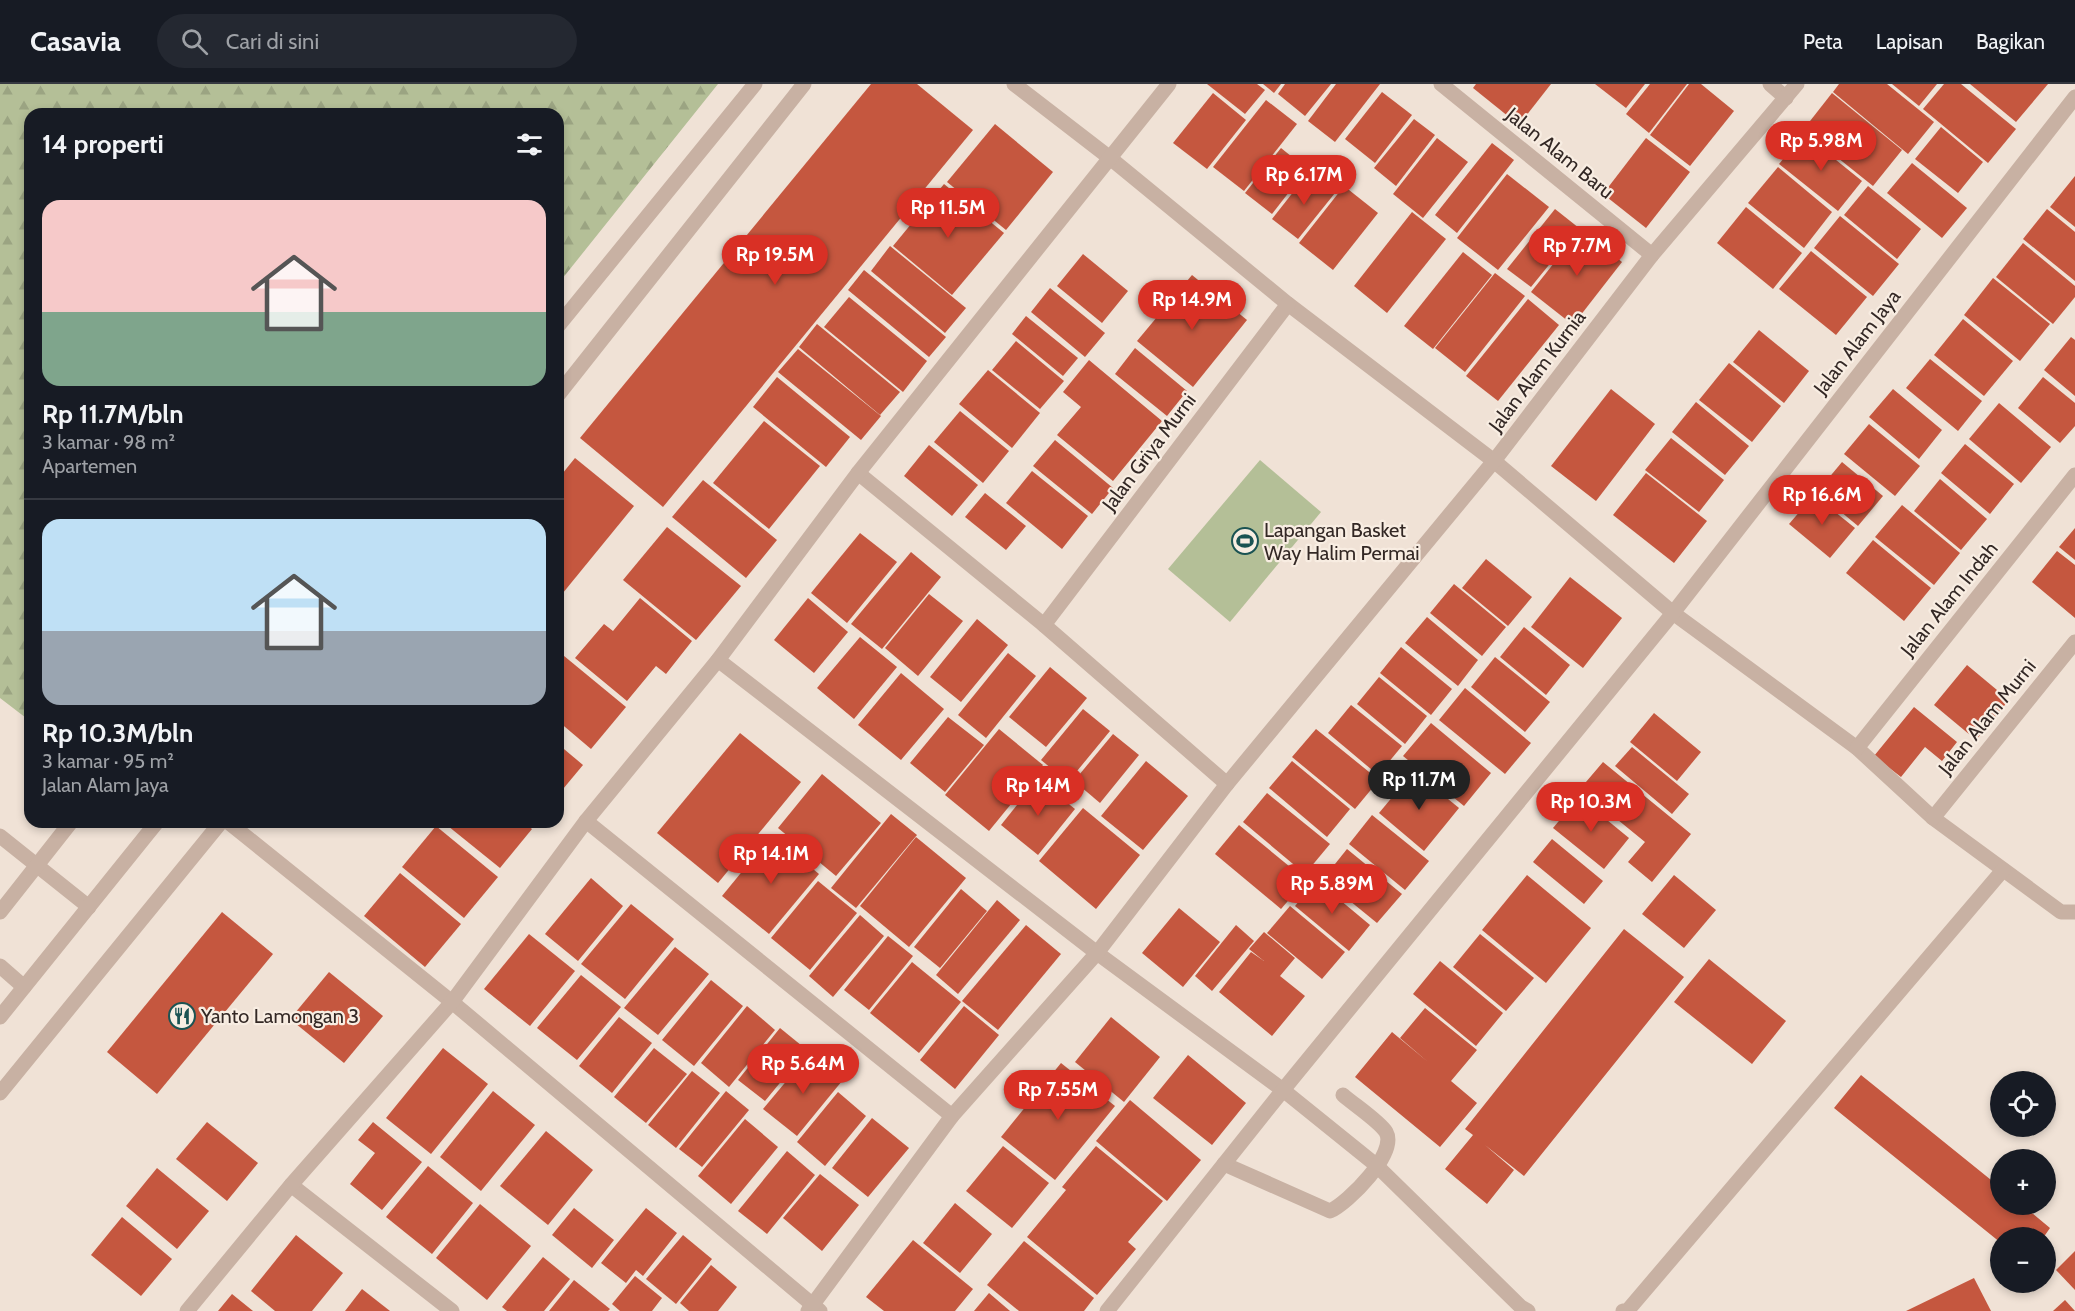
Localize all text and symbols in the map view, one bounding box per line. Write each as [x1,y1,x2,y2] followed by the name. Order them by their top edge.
[157,14,577,68] search box
[30,24,121,58] text: Casavia
[178,25,211,58] icon: search
[226,28,319,55] text: Cari di sini
[1803,29,1843,54] text: Peta
[1876,29,1943,54] text: Lapisan
[1976,29,2045,54] text: Bagikan
[1501,102,1619,204] street label: Jalan Alam Baru
[1759,121,1883,172] pin: Rp 5.98M
[42,128,164,160] text: 14 properti
[513,128,546,161] icon: filters
[1779,128,1863,152] text: Rp 5.98M
[1242,155,1366,206] pin: Rp 6.17M
[1265,162,1343,186] text: Rp 6.17M
[886,188,1010,239] pin: Rp 11.5M
[911,195,985,219] text: Rp 11.5M
[1522,226,1632,277] pin: Rp 7.7M
[1543,233,1611,257] text: Rp 7.7M
[713,235,837,286] pin: Rp 19.5M
[240,239,348,347] icon: home
[736,242,814,266] text: Rp 19.5M
[1130,280,1254,331] pin: Rp 14.9M
[1808,284,1906,400] street label: Jalan Alam Jaya
[1152,287,1232,311] text: Rp 14.9M
[1483,305,1591,437] street label: Jalan Alam Kurnia
[1096,389,1201,516] street label: Jalan Griya Murni
[42,398,184,430] text: Rp 11.7M/bln
[42,430,175,454] text: 3 kamar · 98 m²
[42,454,137,478] text: Apartemen
[1760,475,1884,526] pin: Rp 16.6M
[1782,482,1862,506] text: Rp 16.6M
[1264,518,1420,565] place label: Lapangan Basket Way Halim Permai
[1230,526,1260,556] sports icon: Lapangan Basket Way Halim Permai
[1895,537,2003,662] street label: Jalan Alam Indah
[240,558,348,666] icon: home
[1933,655,2041,780] street label: Jalan Alam Murni
[42,717,193,749] text: Rp 10.3M/bln
[42,749,174,773] text: 3 kamar · 95 m²
[1357,760,1481,811] pin: Rp 11.7M
[989,766,1087,817] pin: Rp 14M
[1382,767,1456,791] text: Rp 11.7M
[42,773,169,797] text: Jalan Alam Jaya
[1006,773,1070,797] text: Rp 14M
[1529,782,1653,833] pin: Rp 10.3M
[1550,789,1632,813] text: Rp 10.3M
[709,834,833,885] pin: Rp 14.1M
[733,841,809,865] text: Rp 14.1M
[1270,864,1394,915] pin: Rp 5.89M
[1290,871,1374,895] text: Rp 5.89M
[167,1001,197,1031] restaurant icon: Yanto Lamongan 3
[200,1004,359,1028] place label: Yanto Lamongan 3
[741,1044,865,1095] pin: Rp 5.64M
[761,1051,845,1075] text: Rp 5.64M
[996,1070,1120,1121] pin: Rp 7.55M
[1990,1071,2056,1293] map controls
[1990,1071,2056,1137] button: locate
[1018,1077,1098,1101] text: Rp 7.55M
[1990,1149,2056,1215] button: +
[1990,1227,2056,1293] button: −

